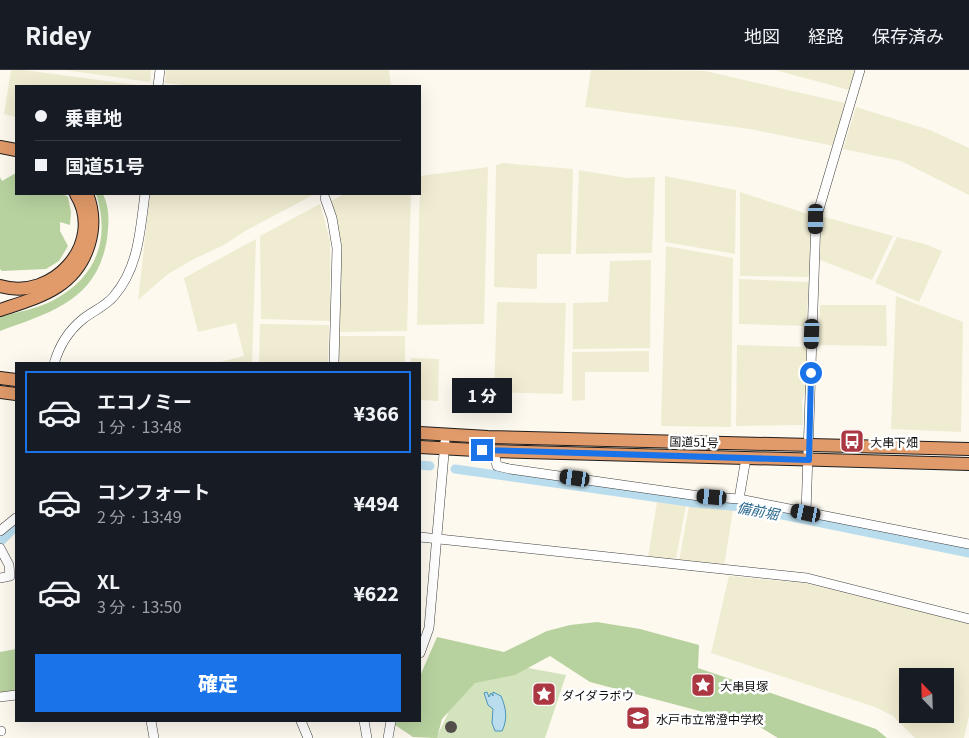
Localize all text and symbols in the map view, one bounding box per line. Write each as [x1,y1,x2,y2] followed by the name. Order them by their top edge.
[25,17,92,52] text: Ridey
[744,22,780,48] text: 地図
[808,22,844,48] text: 経路
[872,22,944,48] text: 保存済み
[65,103,122,130] text: 乗車地
[65,151,144,178] text: 国道51号
[808,204,823,234] car
[803,319,820,349] car
[800,362,822,384] route start
[452,378,512,412] callout: 1 分
[467,383,497,407] text: 1 分
[97,387,192,414] text: エコノミー
[37,390,82,435] icon: car
[353,399,399,426] text: ¥366
[97,414,182,438] text: 1 分 · 13:48
[839,428,865,454] bus stop icon: 大串下畑
[669,432,719,450] street label: 国道51号
[870,433,918,450] place label: 大串下畑
[471,439,493,461] route end
[559,468,590,488] car
[97,477,210,504] text: コンフォート
[37,480,82,525] icon: car
[696,488,727,506] car
[353,489,399,516] text: ¥494
[735,496,782,524] water label: 備前堀
[789,503,822,523] car
[97,504,182,528] text: 2 分 · 13:49
[97,567,120,594] text: XL
[37,570,82,615] icon: car
[353,579,399,606] text: ¥622
[97,594,182,618] text: 3 分 · 13:50
[35,654,401,712] button: 確定
[899,668,954,722] north arrow
[899,668,954,723] map controls
[690,672,716,698] place icon: 大串貝塚
[720,677,768,694] place label: 大串貝塚
[531,681,557,707] place icon: ダイダラボウ
[562,686,634,703] place label: ダイダラボウ
[625,705,651,731] school or university icon: 水戸市立常澄中学校
[656,710,764,727] place label: 水戸市立常澄中学校

